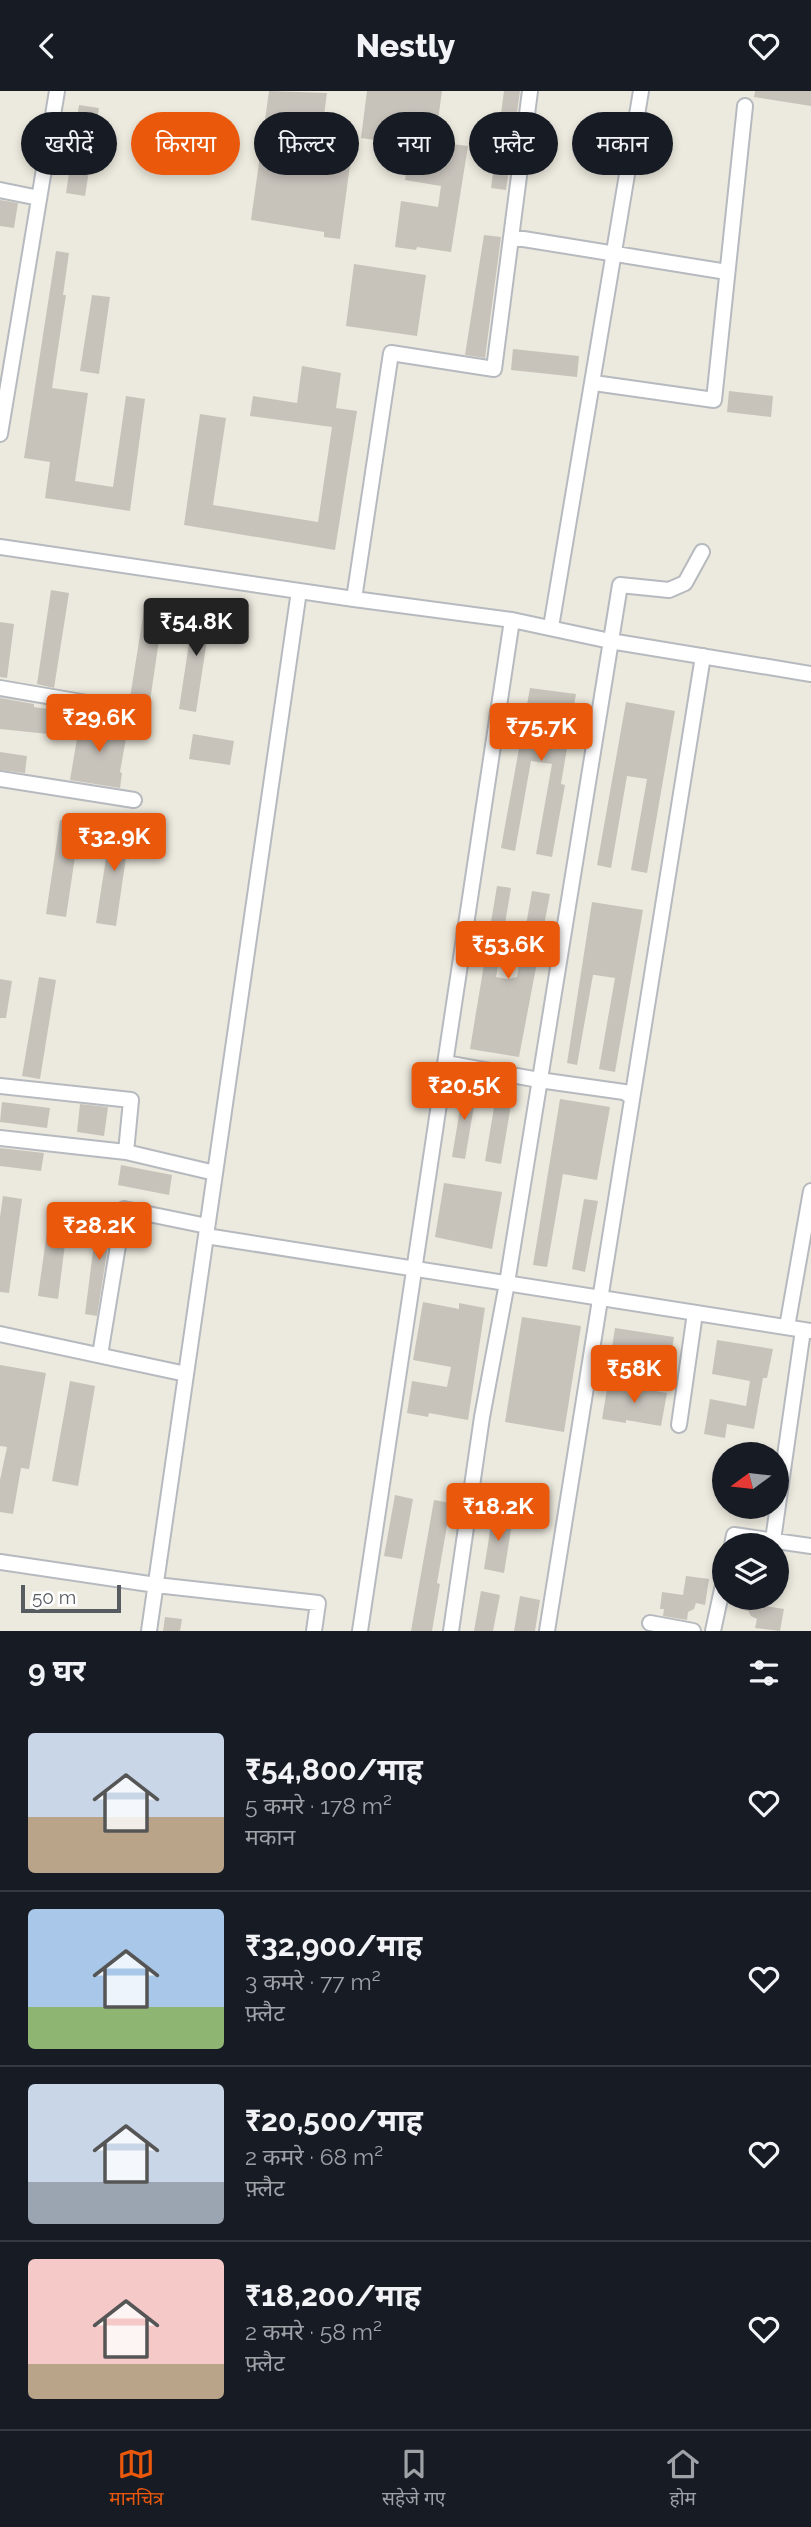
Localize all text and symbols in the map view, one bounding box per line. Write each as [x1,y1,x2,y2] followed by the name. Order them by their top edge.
[28,27,66,65] icon: back
[356,27,455,64] text: Nestly
[745,27,783,65] icon: heart
[21,112,117,175] chip: खरीदें
[131,112,240,175] chip: किराया
[254,112,359,175] chip: फ़िल्टर
[373,112,455,175] chip: नया
[469,112,558,175] chip: फ़्लैट
[572,112,673,175] chip: मकान
[139,599,253,658] pin: ₹54.8K
[160,607,232,634] text: ₹54.8K
[42,695,156,754] pin: ₹29.6K
[62,703,136,730] text: ₹29.6K
[484,703,598,763] pin: ₹75.7K
[506,712,576,739] text: ₹75.7K
[57,813,171,873] pin: ₹32.9K
[78,822,150,849] text: ₹32.9K
[451,921,565,981] pin: ₹53.6K
[472,930,544,957] text: ₹53.6K
[407,1063,521,1122] pin: ₹20.5K
[428,1071,500,1098] text: ₹20.5K
[42,1203,156,1262] pin: ₹28.2K
[63,1211,135,1238] text: ₹28.2K
[593,1345,675,1405] pin: ₹58K
[607,1354,661,1381] text: ₹58K
[712,1442,789,1519] north arrow
[712,1442,789,1610] map controls
[441,1483,555,1543] pin: ₹18.2K
[462,1492,534,1519] text: ₹18.2K
[712,1533,789,1610] button: layers
[21,1582,121,1614] scale bar
[32,1586,76,1608] text: 50 m
[28,1653,86,1688] text: 9 घर
[745,1654,783,1692] icon: filters
[245,1752,423,1787] text: ₹54,800/माह
[84,1761,168,1845] icon: home
[745,1784,783,1822] icon: heart
[245,1792,392,1819] text: 5 कमरे · 178 m²
[245,1823,295,1850] text: मकान
[245,1928,422,1963] text: ₹32,900/माह
[84,1937,168,2021] icon: home
[745,1960,783,1998] icon: heart
[245,1968,381,1995] text: 3 कमरे · 77 m²
[245,1999,285,2026] text: फ़्लैट
[245,2103,423,2138] text: ₹20,500/माह
[84,2112,168,2196] icon: home
[745,2135,783,2173] icon: heart
[245,2143,383,2170] text: 2 कमरे · 68 m²
[245,2174,285,2201] text: फ़्लैट
[245,2278,421,2313] text: ₹18,200/माह
[84,2287,168,2371] icon: home
[745,2310,783,2348] icon: heart
[245,2318,382,2345] text: 2 कमरे · 58 m²
[245,2349,285,2376] text: फ़्लैट
[109,2445,164,2513] tab: मानचित्र
[382,2445,445,2513] tab: सहेजे गए
[664,2445,702,2513] tab: होम

